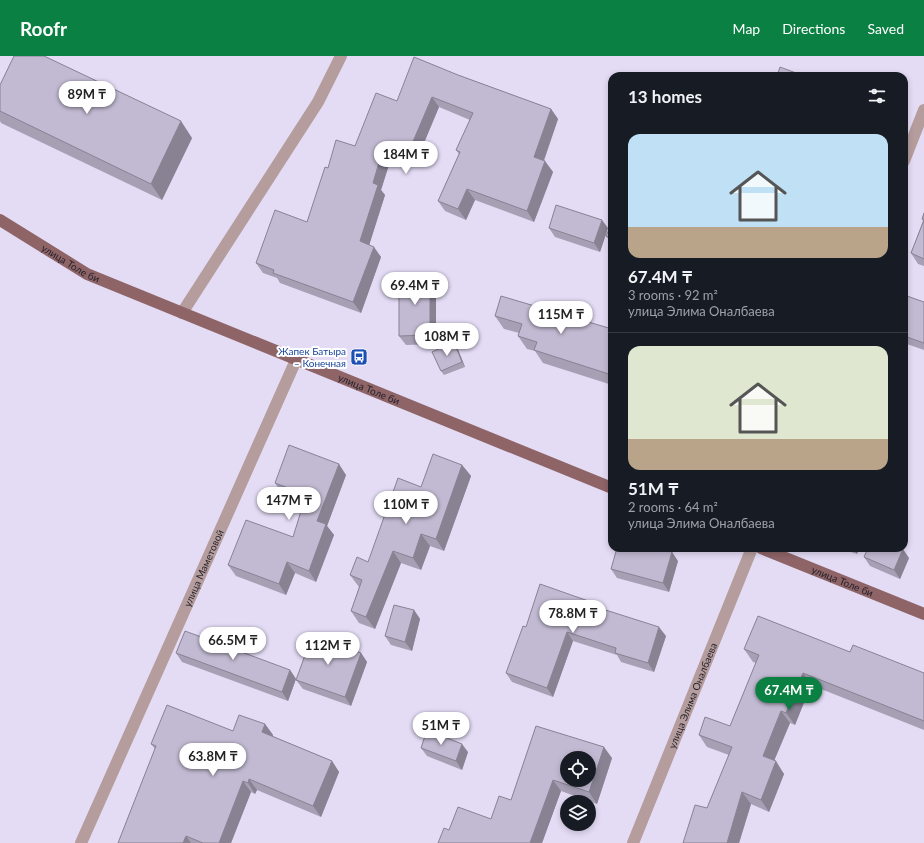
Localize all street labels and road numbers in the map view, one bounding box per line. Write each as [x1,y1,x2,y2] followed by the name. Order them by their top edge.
[40,241,102,285] street label: улица Толе би
[336,371,402,407] street label: улица Толе би
[181,527,226,608] street label: улица Маметовой
[810,563,875,599] street label: улица Толе би
[666,641,719,750] street label: улица Элима Оналбаева

